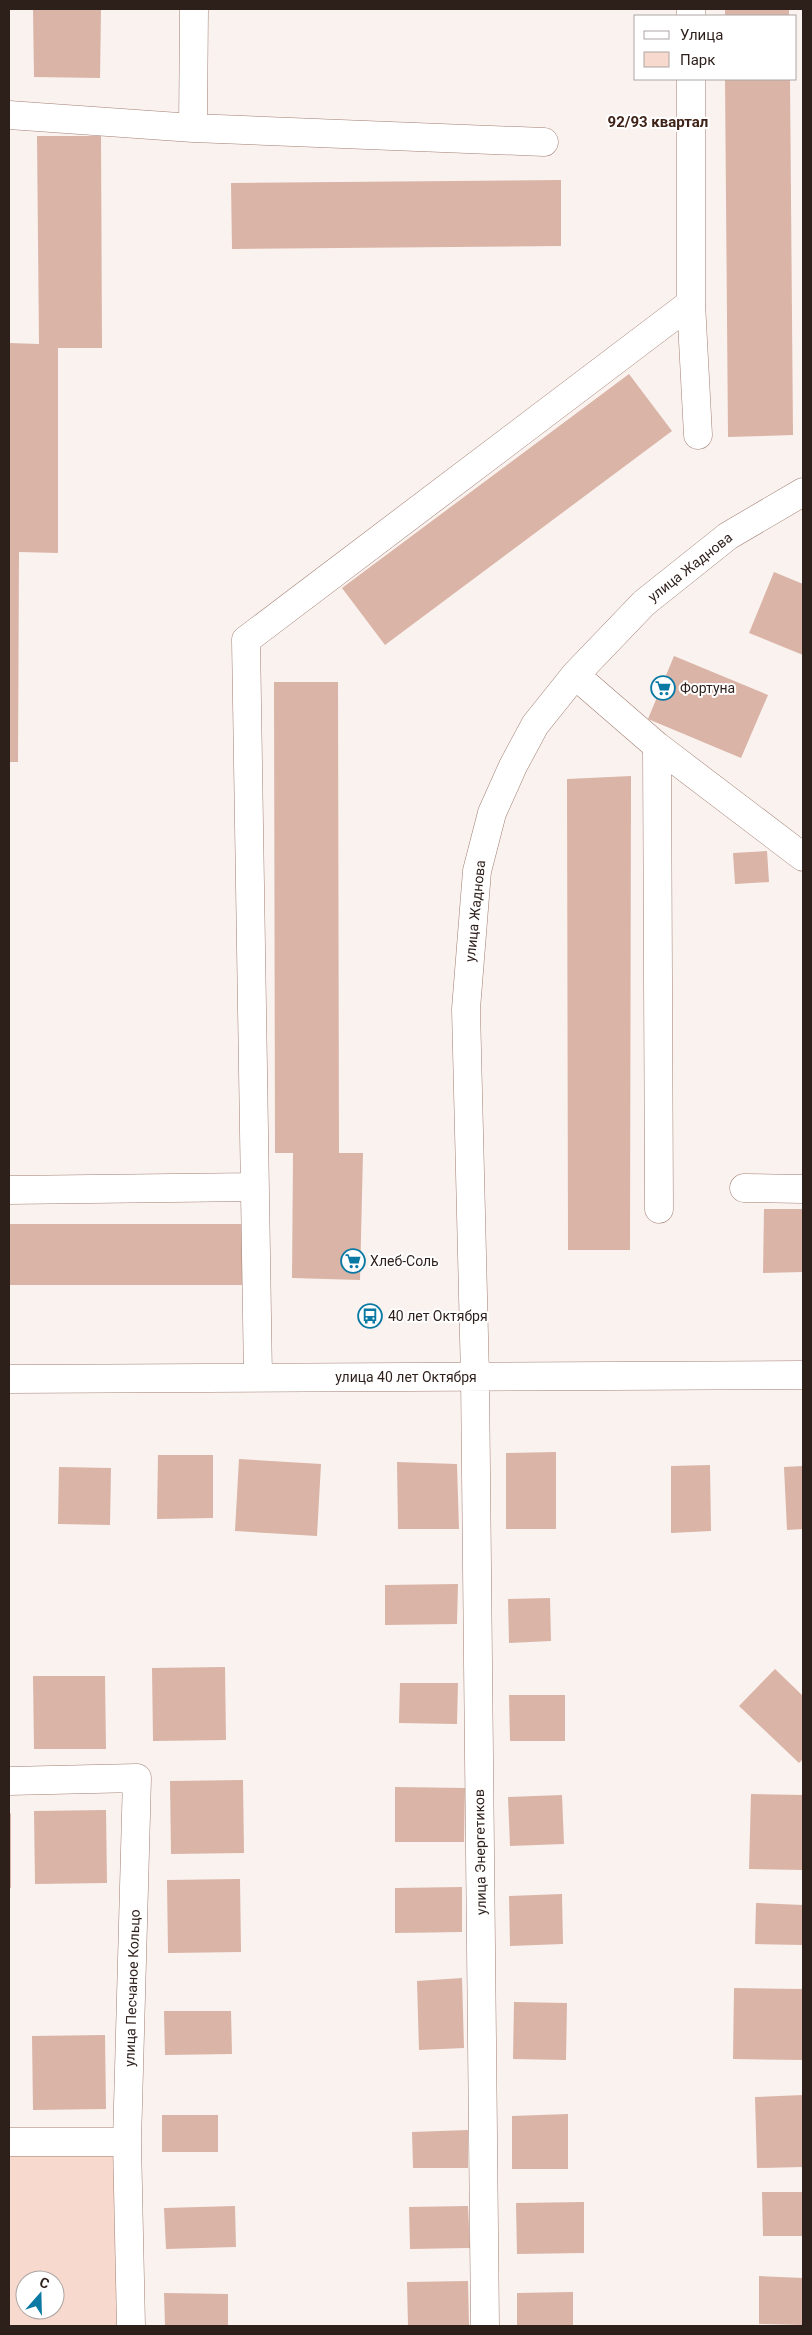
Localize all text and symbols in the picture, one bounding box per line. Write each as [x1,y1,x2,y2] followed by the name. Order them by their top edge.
[634,15,797,80] legend
[680,26,723,44] text: Улица
[680,51,715,69] text: Парк
[608,113,708,131] district label: 92/93 квартал
[645,529,735,605] street label: улица Жаднова
[650,675,676,701] supermarket icon: Фортуна
[680,680,735,696] place label: Фортуна
[462,859,488,963] street label: улица Жаднова
[340,1248,366,1274] supermarket icon: Хлеб-Соль
[370,1253,439,1269] place label: Хлеб-Соль
[357,1303,383,1329] bus stop icon: 40 лет Октября
[388,1308,488,1324] place label: 40 лет Октября
[335,1369,477,1385] street label: улица 40 лет Октября
[471,1789,489,1915] street label: улица Энергетиков
[121,1909,143,2067] street label: улица Песчаное Кольцо
[15,2270,65,2320] north arrow
[37,2274,51,2292] text: С

